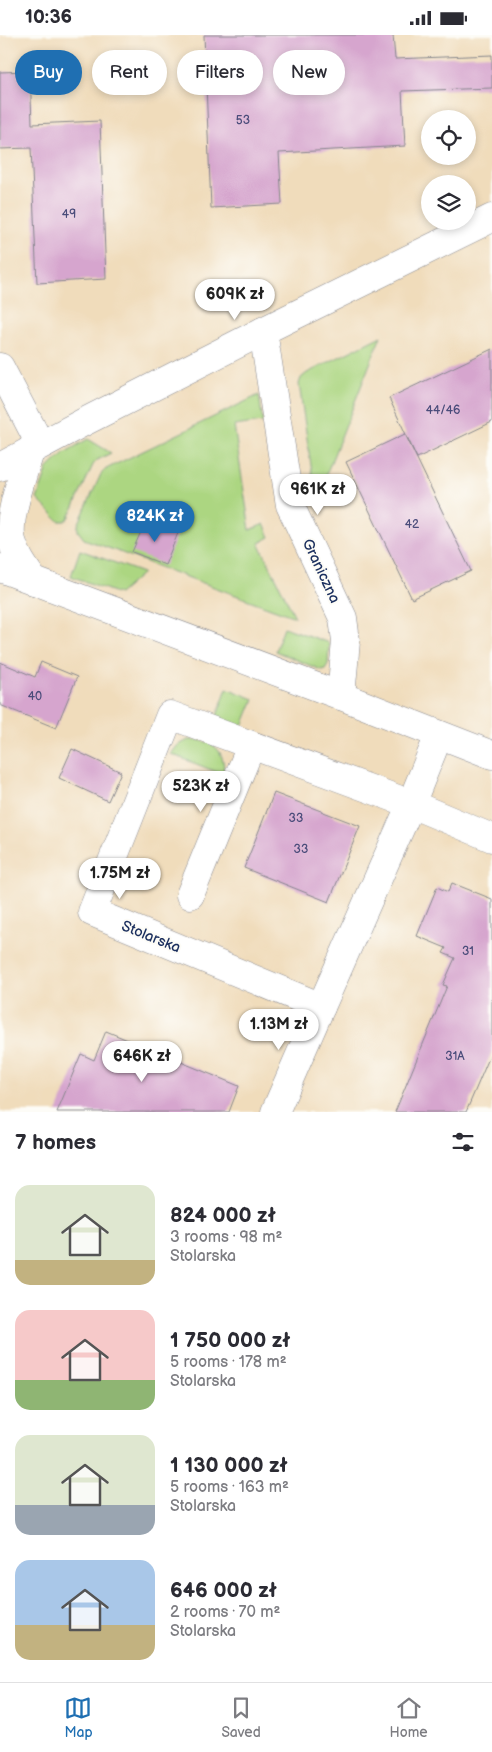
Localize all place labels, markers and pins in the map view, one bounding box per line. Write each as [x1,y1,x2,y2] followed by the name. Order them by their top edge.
[189,279,281,321] pin: 609K zł
[272,473,364,516] pin: 961K zł
[109,501,201,543] pin: 824K zł
[155,771,247,813] pin: 523K zł
[68,857,172,900] pin: 1.75M zł
[227,1009,331,1051] pin: 1.13M zł
[96,1041,188,1083] pin: 646K zł

